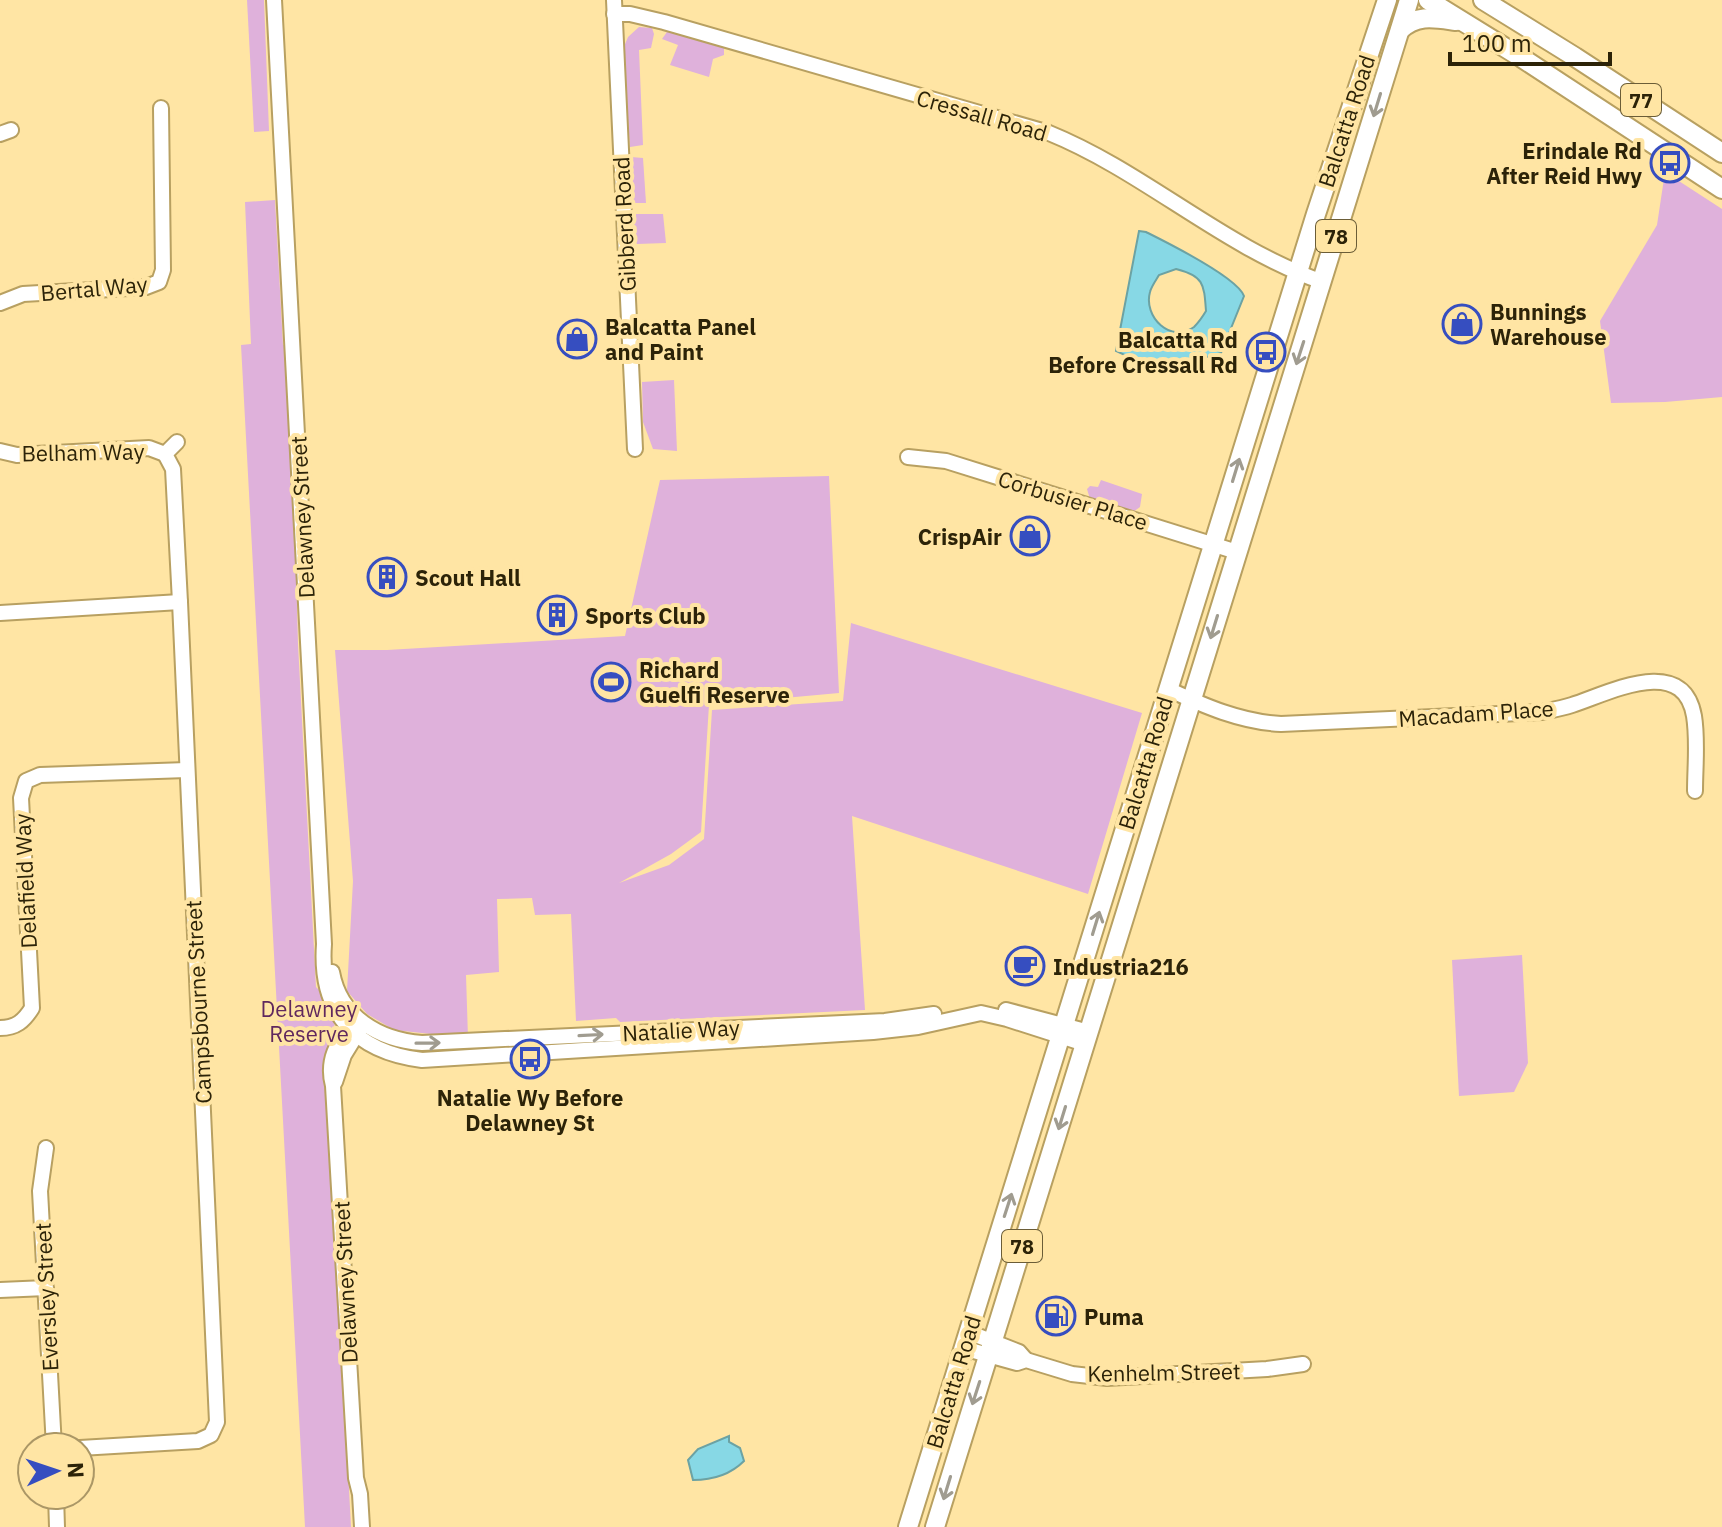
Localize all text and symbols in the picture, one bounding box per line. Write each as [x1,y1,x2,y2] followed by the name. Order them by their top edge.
[1450,16,1610,66] scale bar
[1462,27,1532,59] text: 100 m
[1311,51,1381,191] street label: Balcatta Road
[913,83,1051,147] street label: Cressall Road
[1621,84,1661,116] road number: 77
[1369,91,1384,117] one-way arrow
[1486,136,1642,190] place label: Erindale Rd After Reid Hwy
[1649,142,1691,184] bus stop icon: Erindale Rd After Reid Hwy
[606,156,642,292] street label: Gibberd Road
[1316,220,1356,252] road number: 78
[39,269,149,307] street label: Bertal Way
[1490,297,1607,351] place label: Bunnings Warehouse
[1441,303,1483,345] shop icon: Bunnings Warehouse
[605,312,756,366] place label: Balcatta Panel and Paint
[556,318,598,360] shop icon: Balcatta Panel and Paint
[1048,325,1238,379] place label: Balcatta Rd Before Cressall Rd
[1245,331,1287,373] bus stop icon: Balcatta Rd Before Cressall Rd
[1292,340,1307,365] one-way arrow
[283,435,321,599] street label: Delawney Street
[21,436,145,468] street label: Belham Way
[1229,458,1244,483] one-way arrow
[995,463,1151,537] street label: Corbusier Place
[1009,515,1051,557] shop icon: CrispAir
[918,522,1002,551] place label: CrispAir
[366,556,408,598] building icon: Scout Hall
[415,563,521,592] place label: Scout Hall
[536,594,578,636] building icon: Sports Club
[585,601,706,630] place label: Sports Club
[1206,614,1220,639] one-way arrow
[639,655,790,709] place label: Richard Guelfi Reserve
[590,661,632,703] sports icon: Richard Guelfi Reserve
[1111,693,1179,833] street label: Balcatta Road
[1397,693,1555,733] street label: Macadam Place
[7,813,43,949] street label: Delafield Way
[178,899,218,1105] street label: Campsbourne Street
[1089,911,1104,936] one-way arrow
[1004,945,1046,987] cafe icon: Industria216
[1053,952,1189,981] place label: Industria216
[261,994,357,1048] park label: Delawney Reserve
[622,1012,740,1048] street label: Natalie Way
[577,1027,604,1042] one-way arrow
[414,1035,441,1051] one-way arrow
[509,1038,551,1080] bus stop icon: Natalie Wy Before Delawney St
[437,1083,623,1137] place label: Natalie Wy Before Delawney St
[1054,1105,1068,1130] one-way arrow
[1001,1192,1016,1218] one-way arrow
[326,1200,364,1364] street label: Delawney Street
[28,1222,64,1372] street label: Eversley Street
[1002,1230,1042,1262] road number: 78
[1035,1295,1077,1337] fuel station icon: Puma
[1084,1302,1144,1331] place label: Puma
[919,1312,987,1452] street label: Balcatta Road
[1087,1356,1241,1388] street label: Kenhelm Street
[967,1380,982,1405] one-way arrow
[16,1431,96,1511] north arrow
[62,1461,91,1479] text: N
[939,1474,954,1500] one-way arrow

